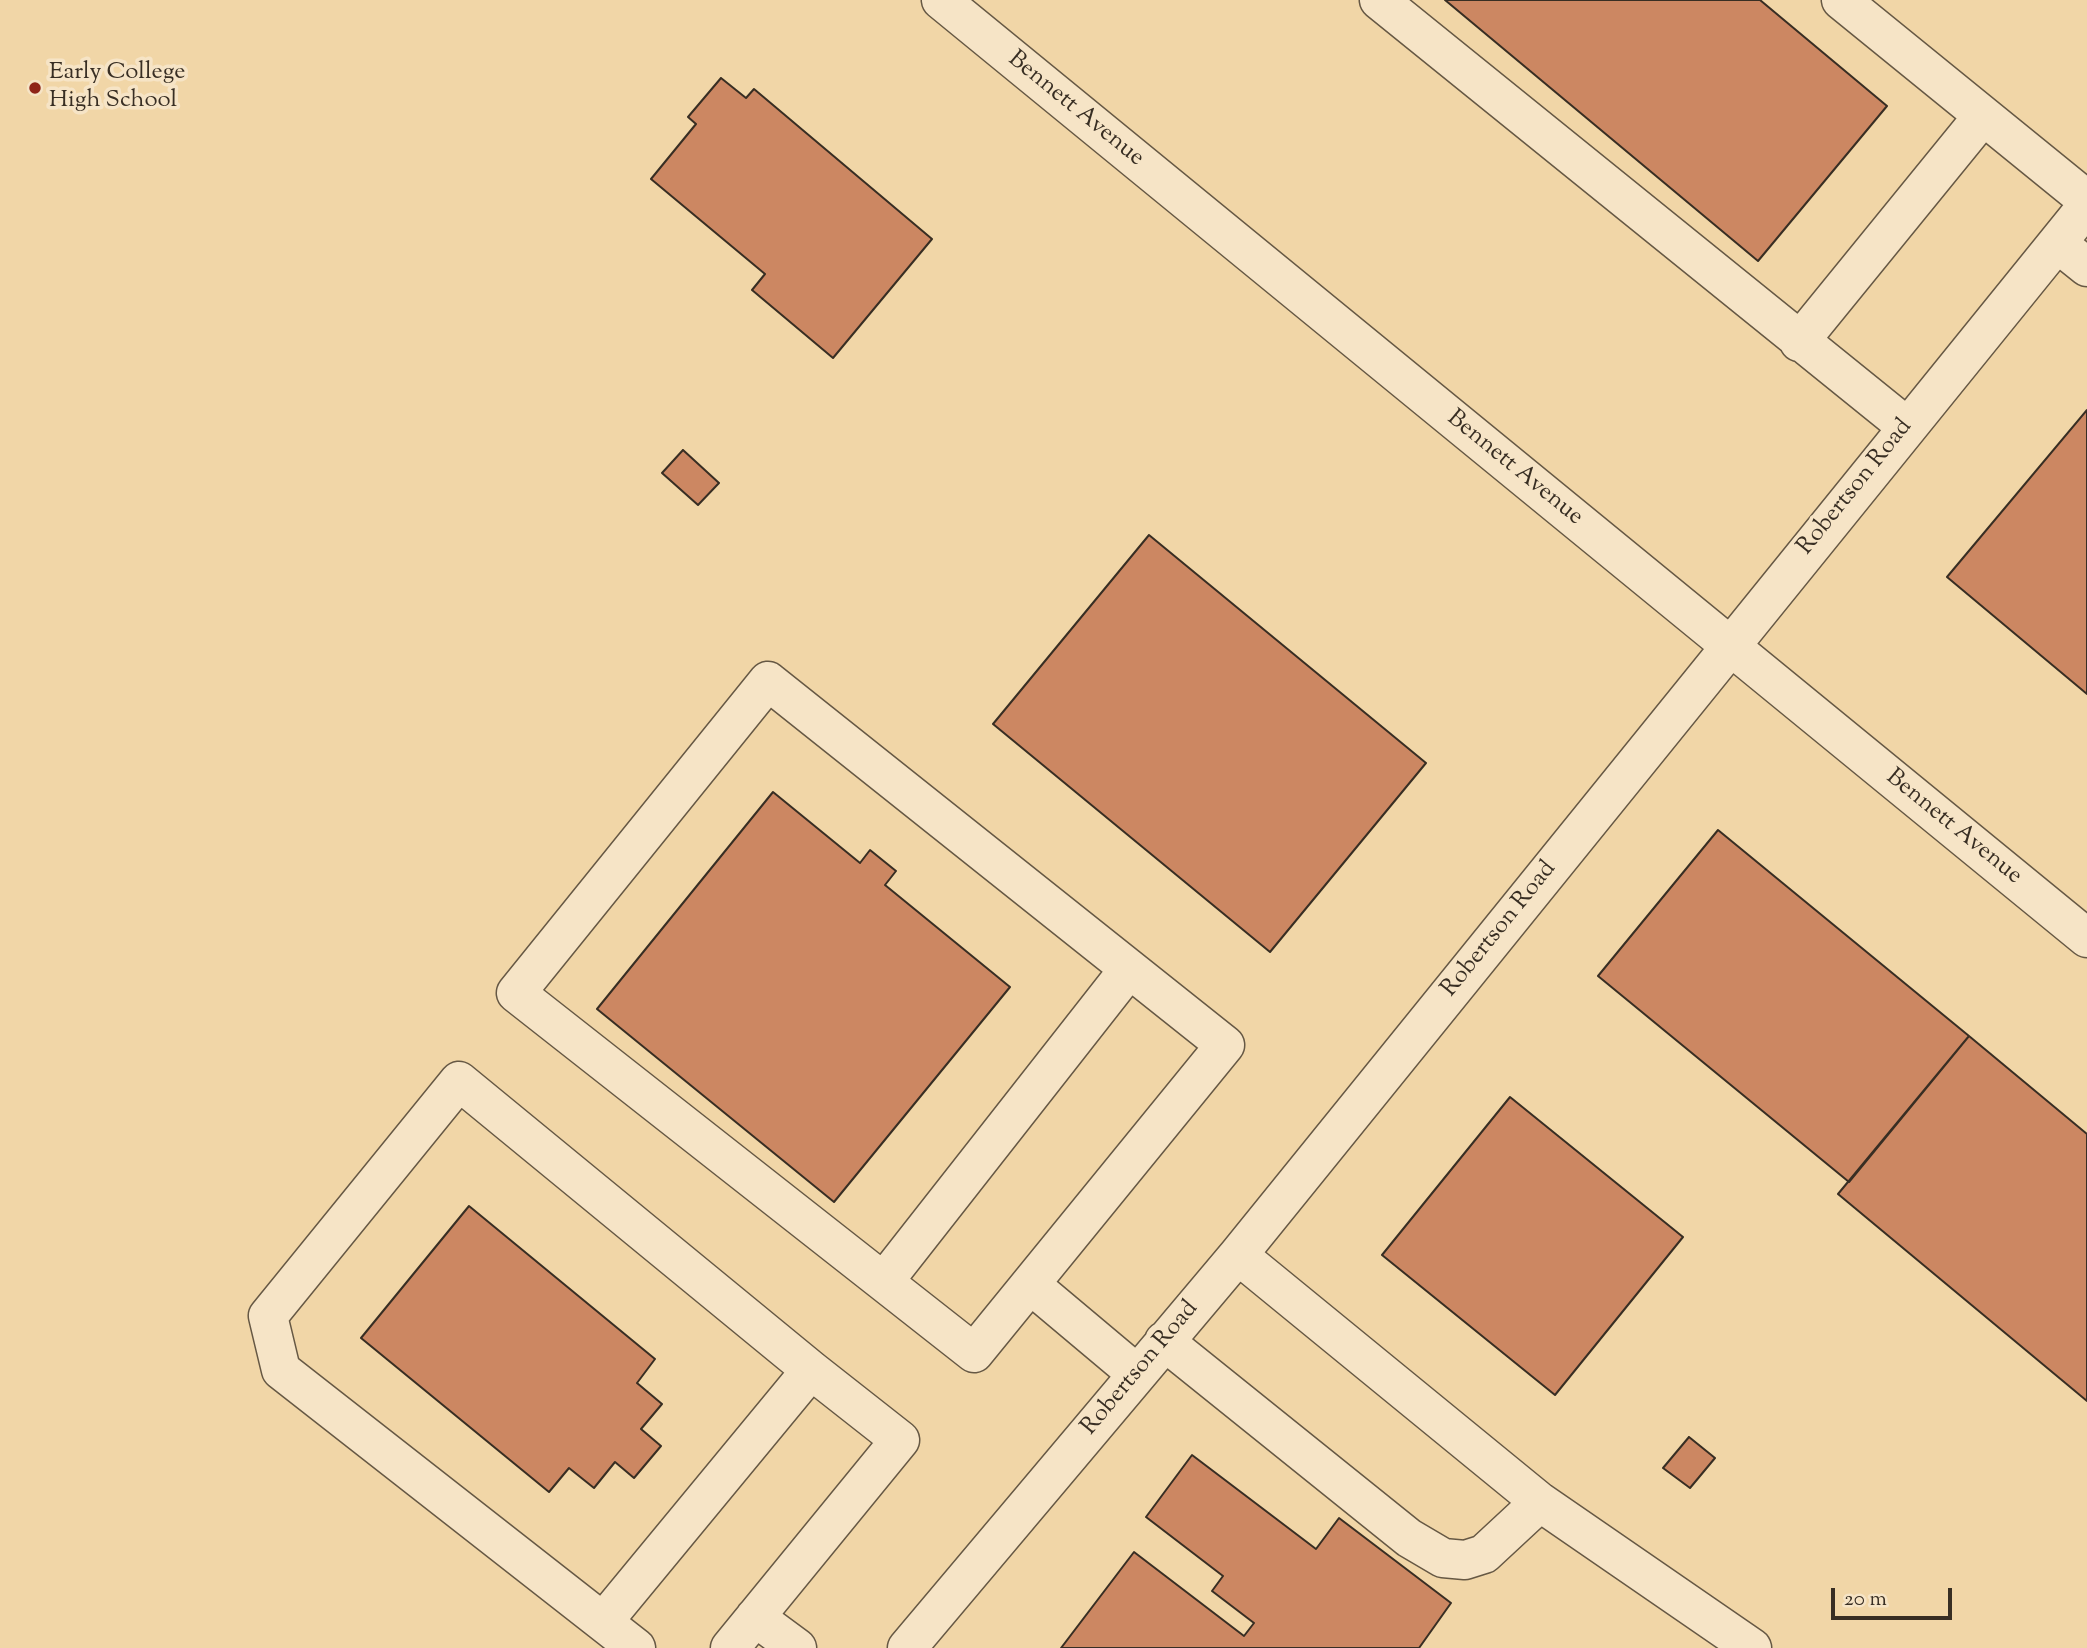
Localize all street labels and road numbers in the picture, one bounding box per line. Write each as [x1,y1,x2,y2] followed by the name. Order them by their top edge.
[1001,46,1149,174] street label: Bennett Avenue
[1440,405,1588,533] street label: Bennett Avenue
[1792,414,1920,562] street label: Robertson Road
[1879,764,2027,892] street label: Bennett Avenue
[1436,856,1564,1004] street label: Robertson Road
[1076,1296,1206,1442] street label: Robertson Road

